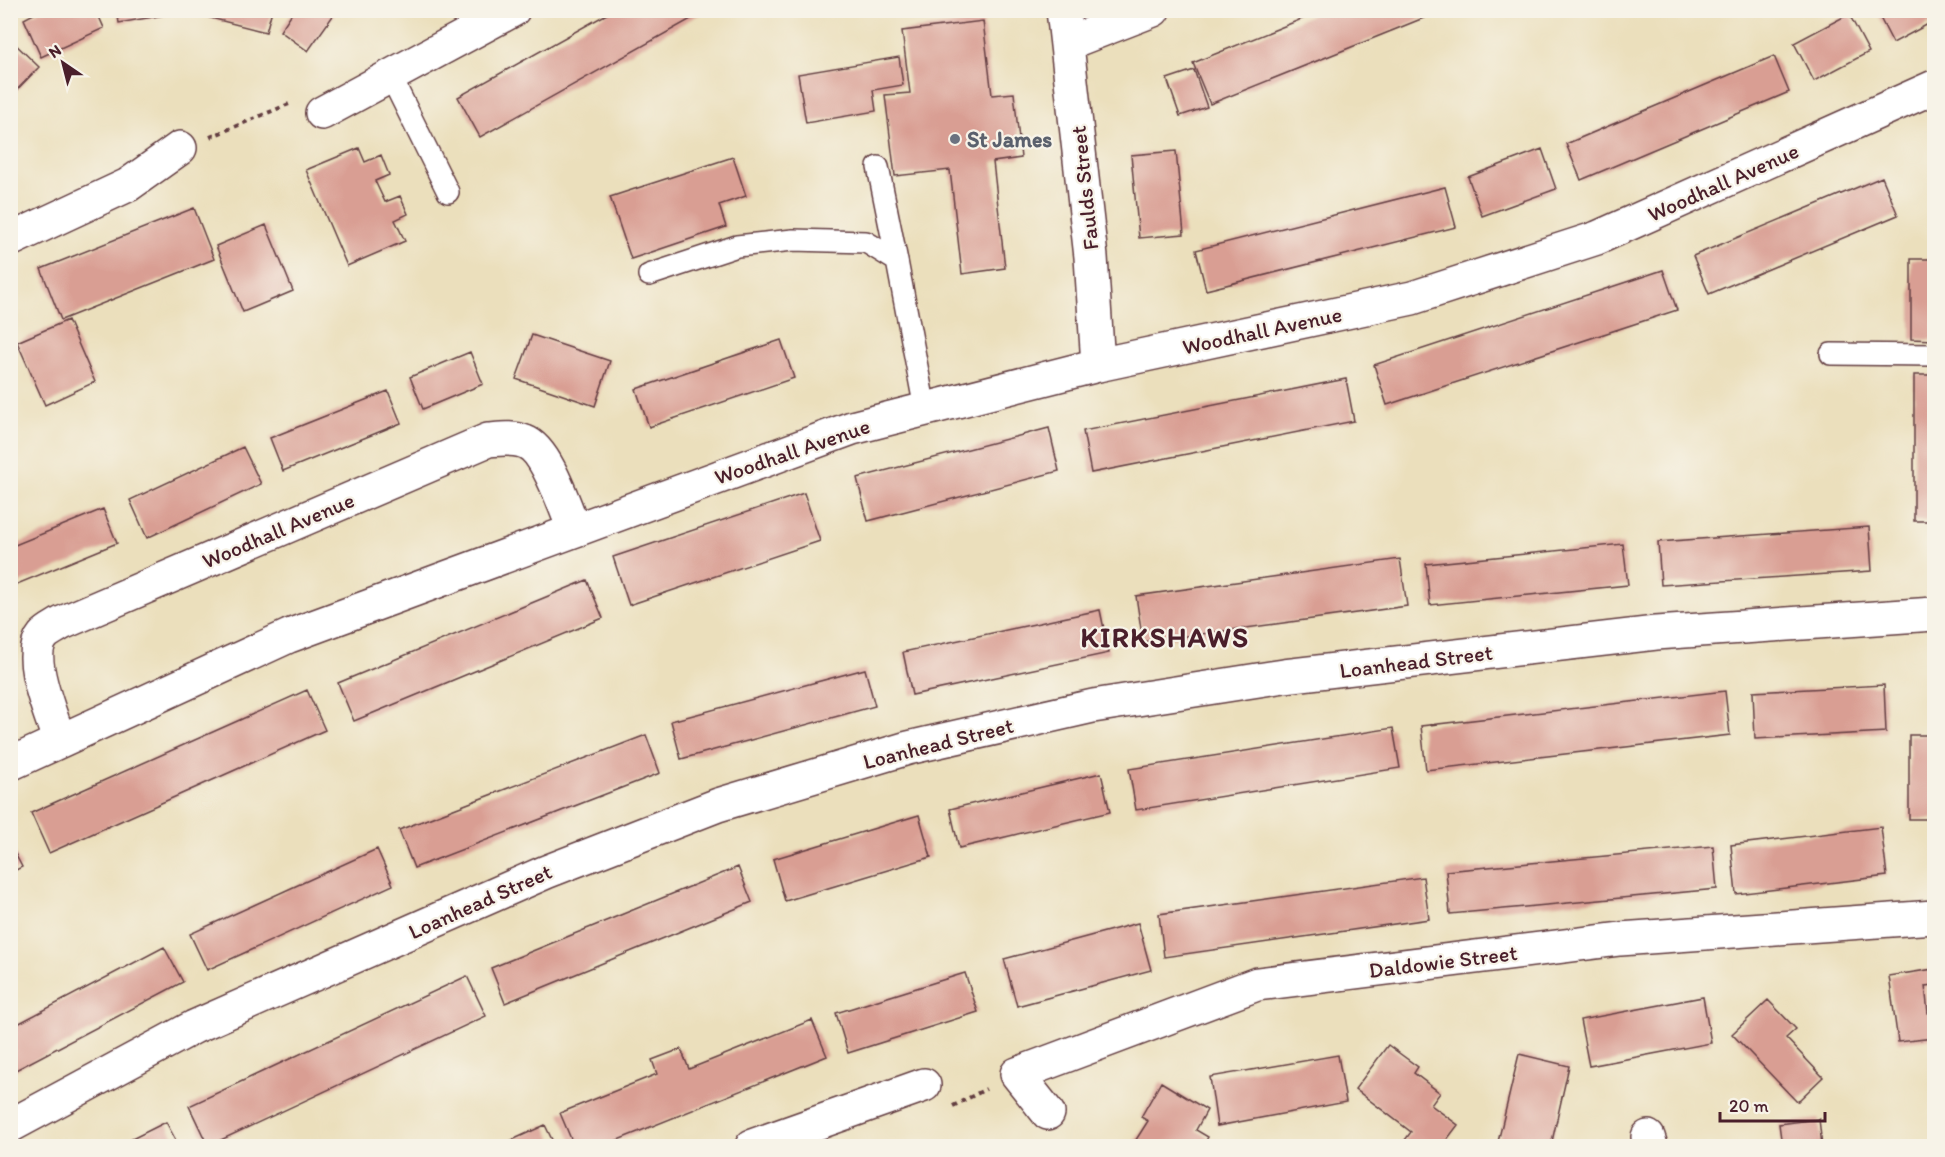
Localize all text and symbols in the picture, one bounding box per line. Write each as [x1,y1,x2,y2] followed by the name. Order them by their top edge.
[33,33,93,93] north arrow
[45,40,65,62] text: N
[1065,124,1104,252] street label: Faulds Street
[967,126,1052,153] place label: St James
[948,132,962,146] marker: St James
[1643,137,1803,228] street label: Woodhall Avenue
[1180,300,1344,361] street label: Woodhall Avenue
[711,412,873,491] street label: Woodhall Avenue
[198,486,358,575] street label: Woodhall Avenue
[1081,620,1249,654] district label: KIRKSHAWS
[1338,639,1494,684] street label: Loanhead Street
[860,712,1016,775] street label: Loanhead Street
[404,858,556,945] street label: Loanhead Street
[1367,939,1519,984] street label: Daldowie Street
[1720,1085,1825,1123] scale bar
[1729,1095,1769,1117] text: 20 m

